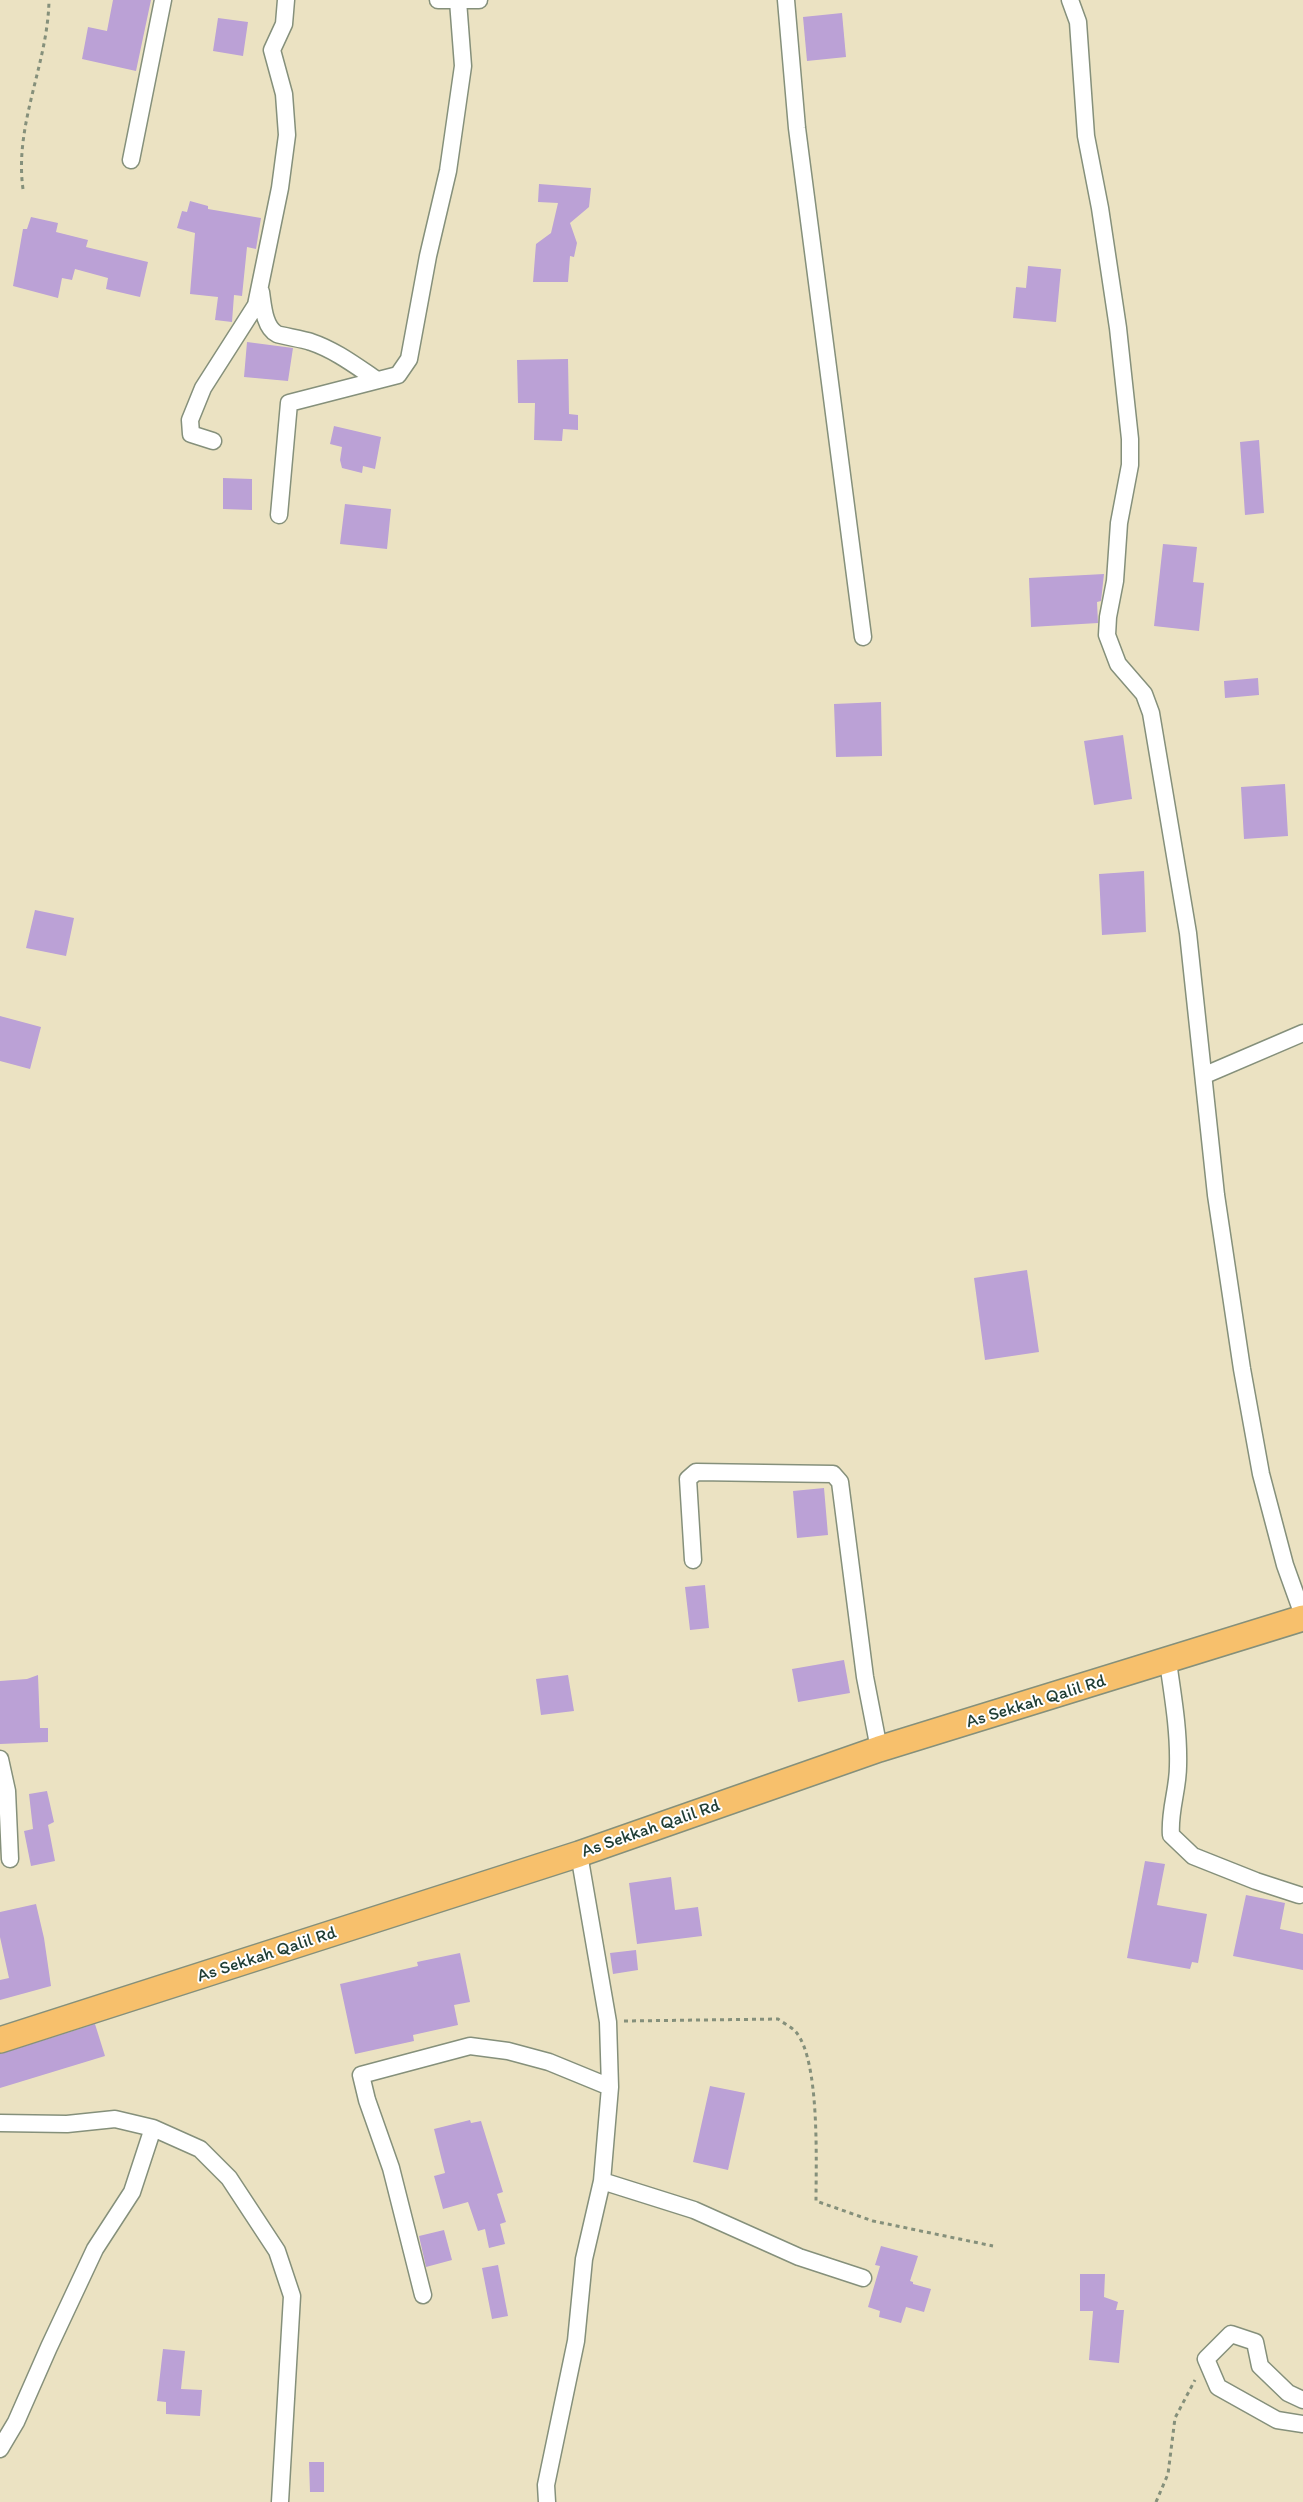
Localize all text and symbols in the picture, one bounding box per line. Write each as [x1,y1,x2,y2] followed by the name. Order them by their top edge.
[963,1670,1109,1734] street label: As Sekkah Qalil Rd
[579,1795,723,1863] street label: As Sekkah Qalil Rd
[195,1922,339,1988] street label: As Sekkah Qalil Rd

